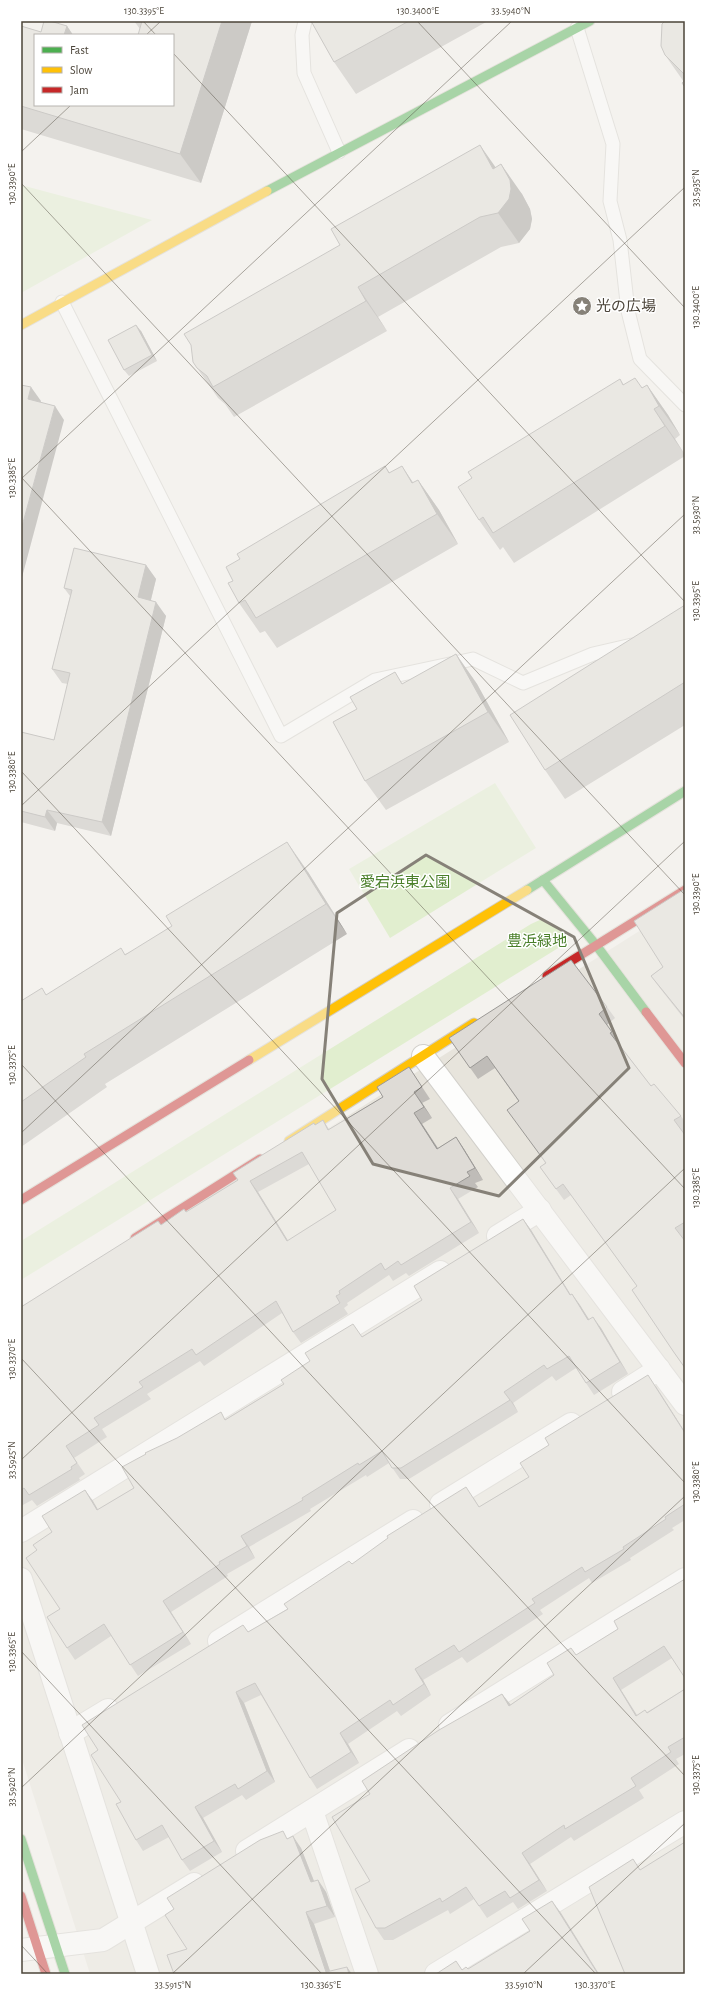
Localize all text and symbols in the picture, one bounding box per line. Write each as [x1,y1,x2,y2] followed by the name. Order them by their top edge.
[124,6,164,16] text: 130.3395°E
[397,6,439,16] text: 130.3400°E
[491,6,531,16] text: 33.5940°N
[34,34,174,106] legend
[70,44,89,56] text: Fast
[70,64,92,76] text: Slow
[70,84,89,96] text: Jam
[7,163,17,205] text: 130.3390°E
[691,169,701,207] text: 33.5935°N
[691,286,701,328] text: 130.3400°E
[571,295,593,317] place icon: 光の広場
[596,298,656,314] place label: 光の広場
[7,458,17,498] text: 130.3385°E
[691,496,701,534] text: 33.5930°N
[691,581,701,621] text: 130.3395°E
[7,751,17,793] text: 130.3380°E
[691,873,701,915] text: 130.3390°E
[360,874,450,890] park label: 愛宕浜東公園
[507,933,567,949] park label: 豊浜緑地
[7,1045,17,1085] text: 130.3375°E
[691,1168,701,1208] text: 130.3385°E
[7,1339,17,1379] text: 130.3370°E
[7,1441,17,1479] text: 33.5925°N
[691,1461,701,1503] text: 130.3380°E
[7,1632,17,1672] text: 130.3365°E
[691,1755,701,1795] text: 130.3375°E
[7,1768,17,1807] text: 33.5920°N
[155,1980,191,1990] text: 33.5915°N
[301,1980,341,1990] text: 130.3365°E
[505,1980,543,1990] text: 33.5910°N
[575,1980,615,1990] text: 130.3370°E

